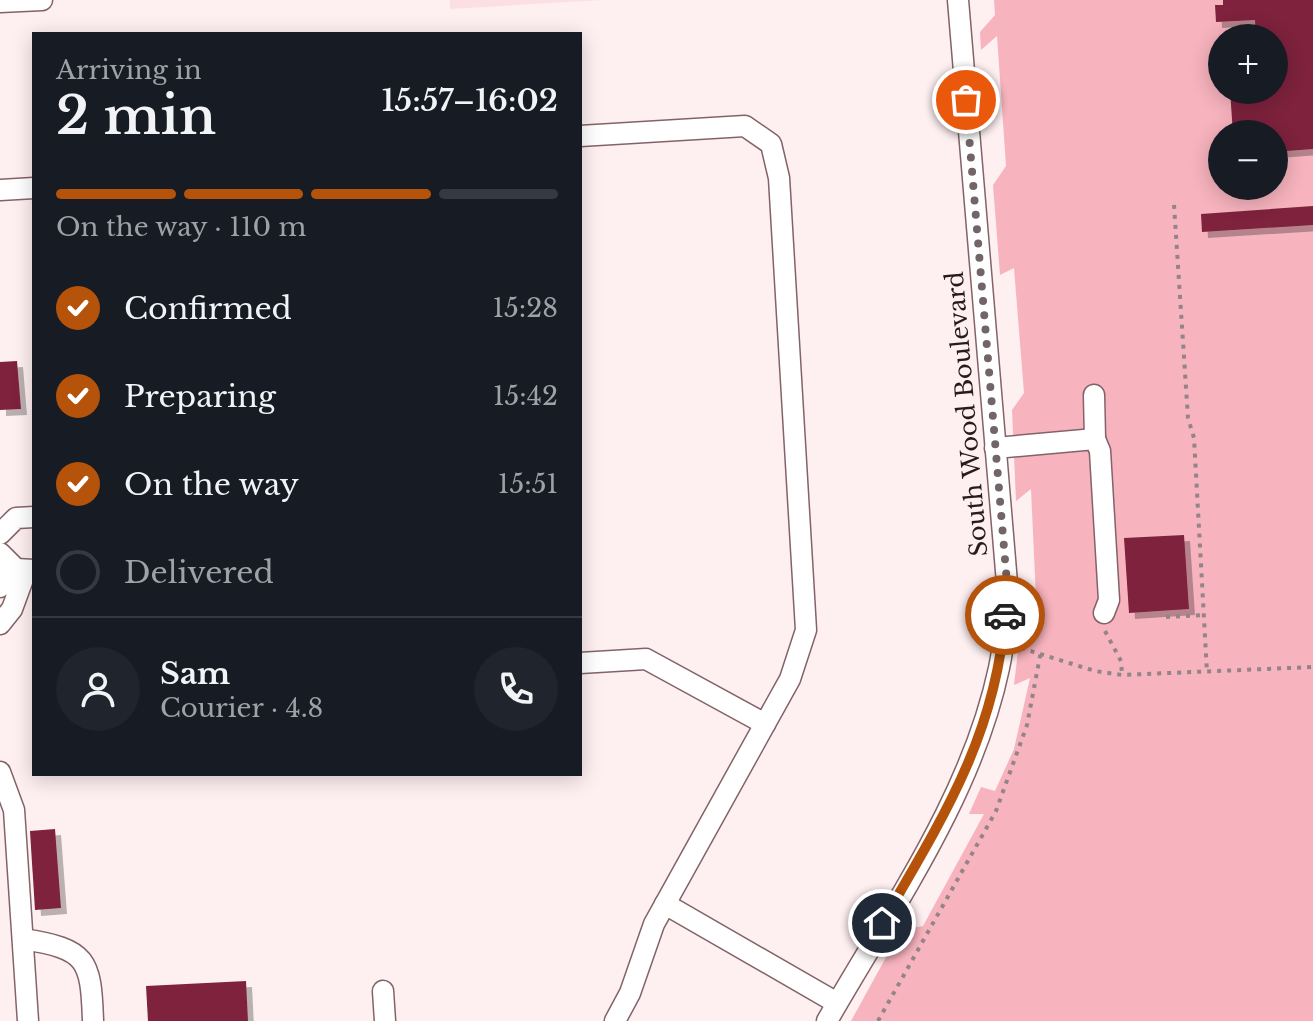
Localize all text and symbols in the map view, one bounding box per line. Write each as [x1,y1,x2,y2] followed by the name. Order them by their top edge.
[1208,24,1288,200] map controls
[1208,24,1288,104] button: +
[56,54,202,86] text: Arriving in
[932,66,1000,134] pin
[944,78,988,122] icon: bag
[381,82,558,119] text: 15:57–16:02
[56,84,216,148] text: 2 min
[1208,120,1288,200] button: −
[56,211,306,243] text: On the way · 110 m
[940,270,993,558] street label: South Wood Boulevard
[56,286,100,330] icon: check
[124,290,292,327] text: Confirmed
[492,292,558,324] text: 15:28
[56,374,100,418] icon: check
[124,378,276,415] text: Preparing
[493,380,558,412] text: 15:42
[56,462,100,506] icon: check
[124,466,299,503] text: On the way
[498,468,558,500] text: 15:51
[124,554,274,591] text: Delivered
[965,575,1045,655] courier
[983,593,1027,637] icon: car
[56,647,140,731] button: person
[474,647,558,731] button: phone
[160,655,230,692] text: Sam
[160,692,323,724] text: Courier · 4.8
[848,889,916,957] pin
[860,901,904,945] icon: home

